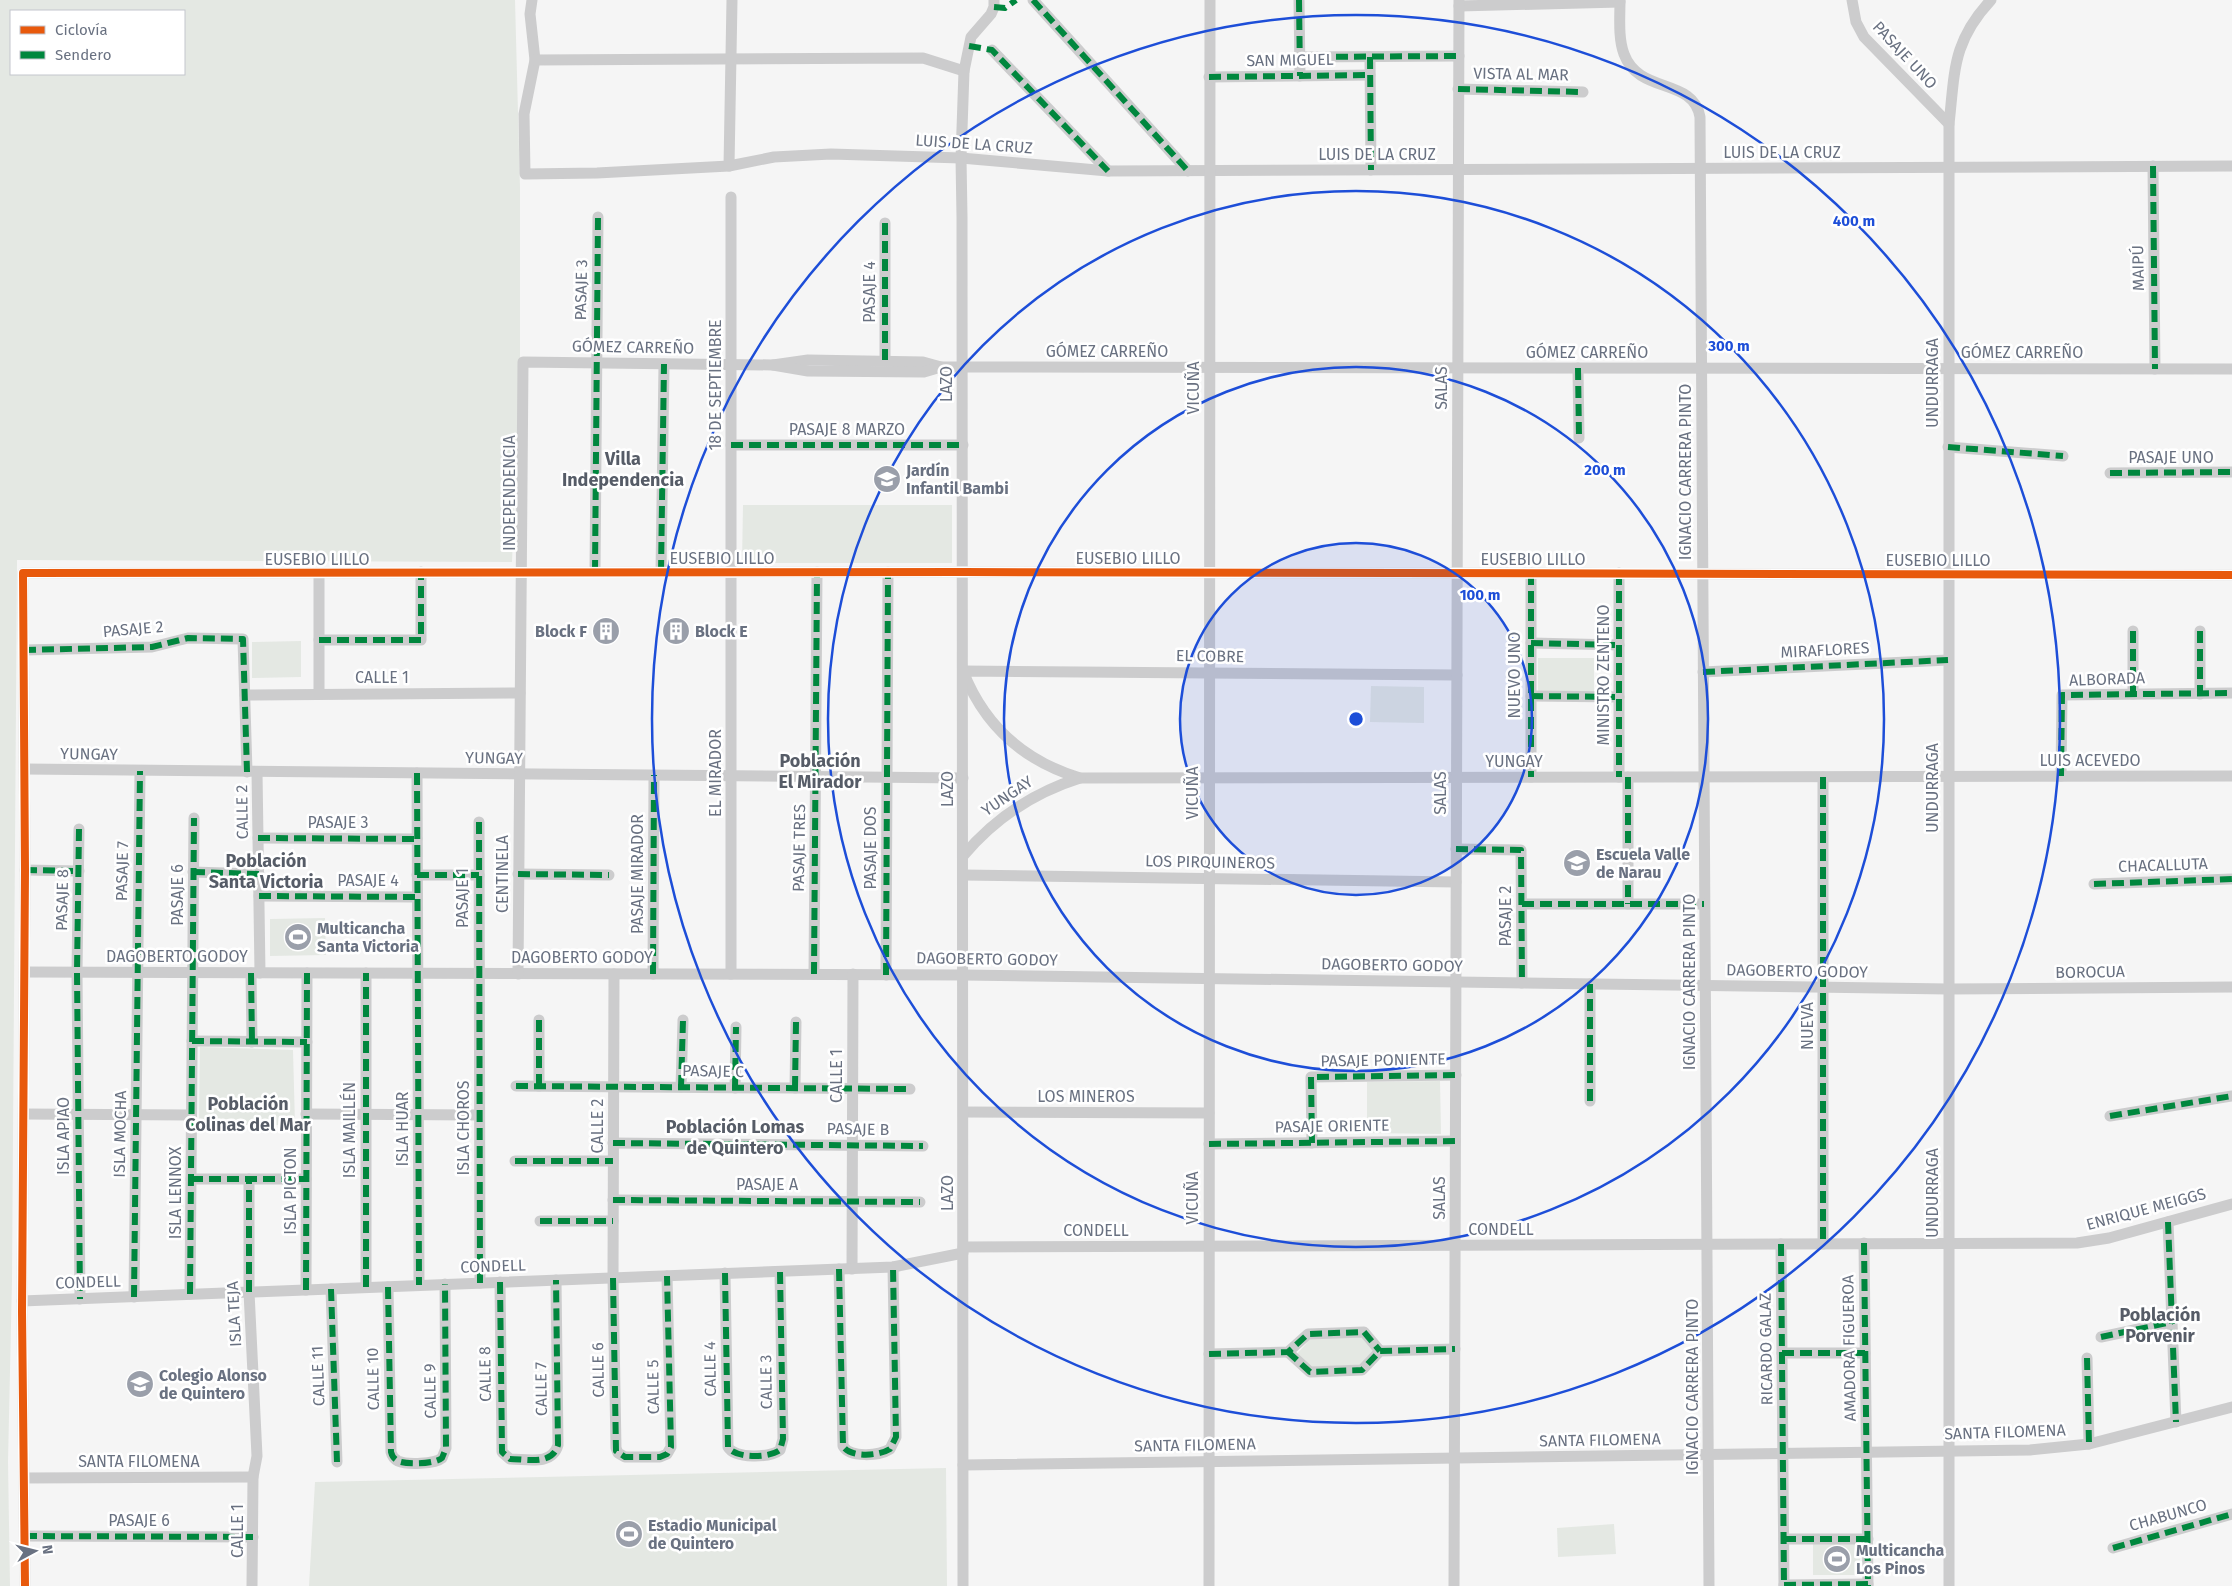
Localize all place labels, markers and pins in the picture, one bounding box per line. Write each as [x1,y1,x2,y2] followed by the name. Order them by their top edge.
[905,461,1009,498] place label: Jardín Infantil Bambi
[872,464,902,494] school or university icon: Jardín Infantil Bambi
[591,616,621,646] building icon: Block F
[661,616,691,646] building icon: Block E
[535,622,587,641] place label: Block F
[695,622,748,641] place label: Block E
[1347,710,1365,728] centre of rings
[1596,845,1690,882] place label: Escuela Valle de Narau
[1562,848,1592,878] school or university icon: Escuela Valle de Narau
[317,919,419,956] place label: Multicancha Santa Victoria
[283,922,313,952] sports icon: Multicancha Santa Victoria
[159,1366,267,1403] place label: Colegio Alonso de Quintero
[125,1369,155,1399] school or university icon: Colegio Alonso de Quintero
[648,1516,777,1553] place label: Estadio Municipal de Quintero
[614,1519,644,1549] sports icon: Estadio Municipal de Quintero
[1856,1541,1945,1578] place label: Multicancha Los Pinos
[1822,1544,1852,1574] sports icon: Multicancha Los Pinos

